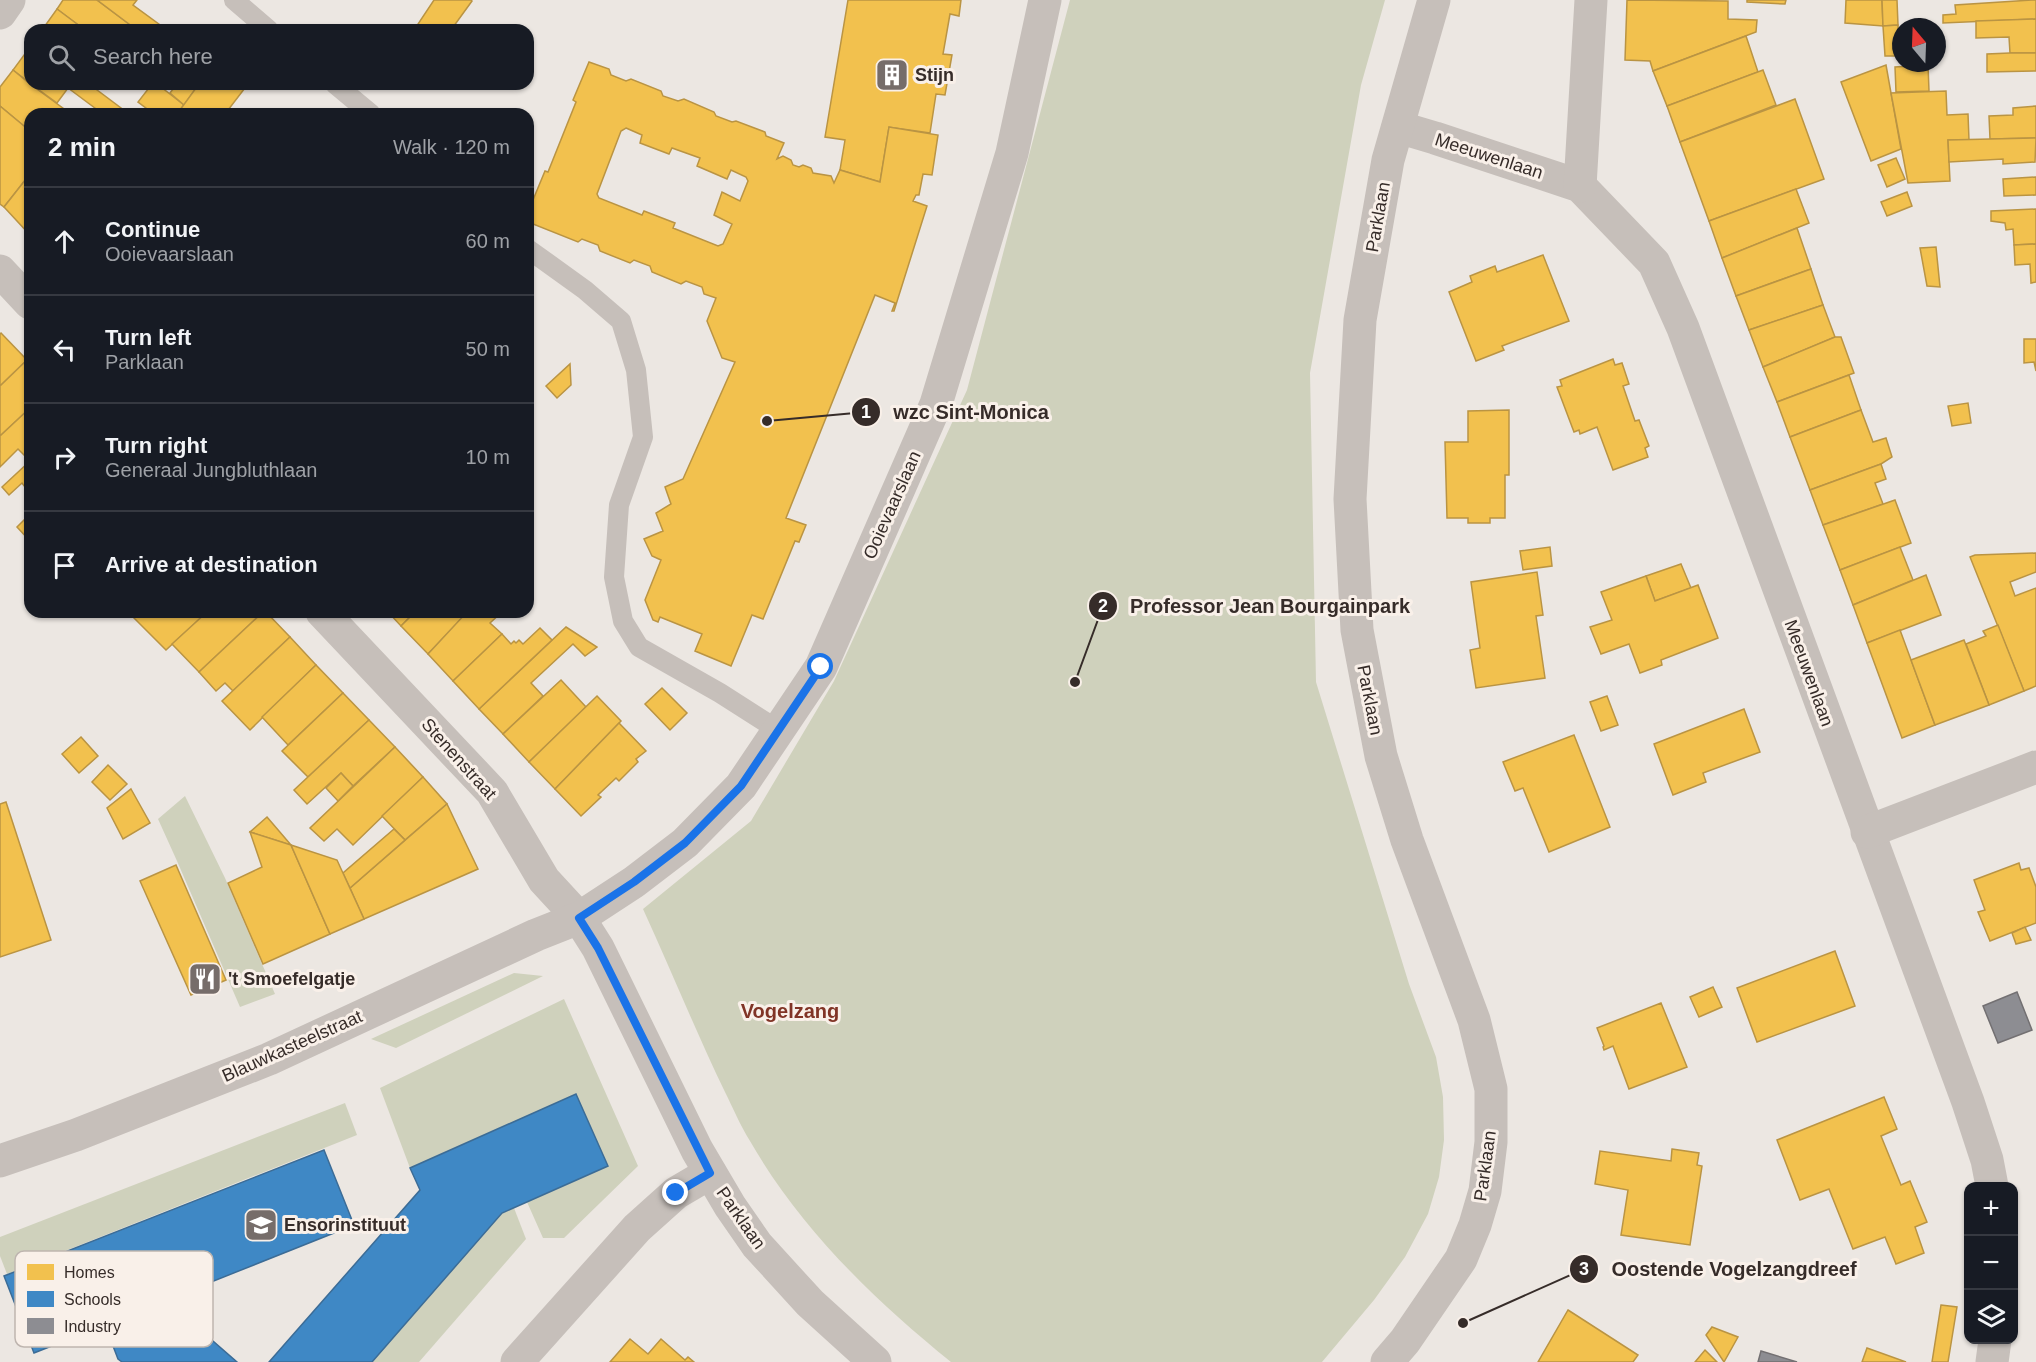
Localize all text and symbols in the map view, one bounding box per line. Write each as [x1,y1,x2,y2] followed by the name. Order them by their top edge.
[1892,18,1946,72] north arrow
[24,24,534,90] search box
[45,41,78,74] icon: search
[93,44,213,69] text: Search here
[874,57,910,93] building icon: Stijn
[915,65,954,85] place label: Stijn
[1433,129,1545,183] street label: Meeuwenlaan
[48,132,116,162] text: 2 min
[393,136,510,158] text: Walk · 120 m
[1362,180,1394,254] street label: Parklaan
[105,217,200,242] text: Continue
[48,225,81,258] icon: ahead
[466,230,510,252] text: 60 m
[105,243,234,265] text: Ooievaarslaan
[105,325,191,350] text: Turn left
[48,333,81,366] icon: left
[466,338,510,360] text: 50 m
[105,351,184,373] text: Parklaan
[851,393,1060,431] callout: wzc Sint-Monica
[892,401,1050,423] text: wzc Sint-Monica
[861,402,871,422] text: 1
[105,433,207,458] text: Turn right
[48,441,81,474] icon: right
[466,446,510,468] text: 10 m
[859,448,925,562] street label: Ooievaarslaan
[105,459,317,481] text: Generaal Jungbluthlaan
[48,549,81,582] icon: arrive
[105,552,318,577] text: Arrive at destination
[1088,587,1422,625] callout: Professor Jean Bourgainpark
[1130,595,1411,617] text: Professor Jean Bourgainpark
[1098,596,1108,616] text: 2
[1780,617,1838,729] street label: Meeuwenlaan
[807,653,833,679] route start
[1353,663,1387,737] street label: Parklaan
[417,714,501,804] street label: Stenenstraat
[187,961,223,997] restaurant icon: 't Smoefelgatje
[228,969,355,989] place label: 't Smoefelgatje
[741,1000,839,1022] district label: Vogelzang
[219,1006,365,1086] street label: Blauwkasteelstraat
[1470,1129,1500,1203] street label: Parklaan
[662,1179,688,1205] route end
[1964,1182,2018,1344] map controls
[1964,1182,2018,1236] button: +
[712,1183,770,1253] street label: Parklaan
[243,1207,279,1243] school or university icon: Ensorinstituut
[284,1215,406,1235] place label: Ensorinstituut
[1964,1236,2018,1290] button: −
[1569,1250,1868,1288] callout: Oostende Vogelzangdreef
[15,1251,213,1347] legend
[1611,1258,1857,1280] text: Oostende Vogelzangdreef
[1579,1259,1589,1279] text: 3
[64,1264,115,1281] text: Homes
[1964,1290,2018,1344] button: layers
[64,1291,121,1308] text: Schools
[64,1318,121,1335] text: Industry

